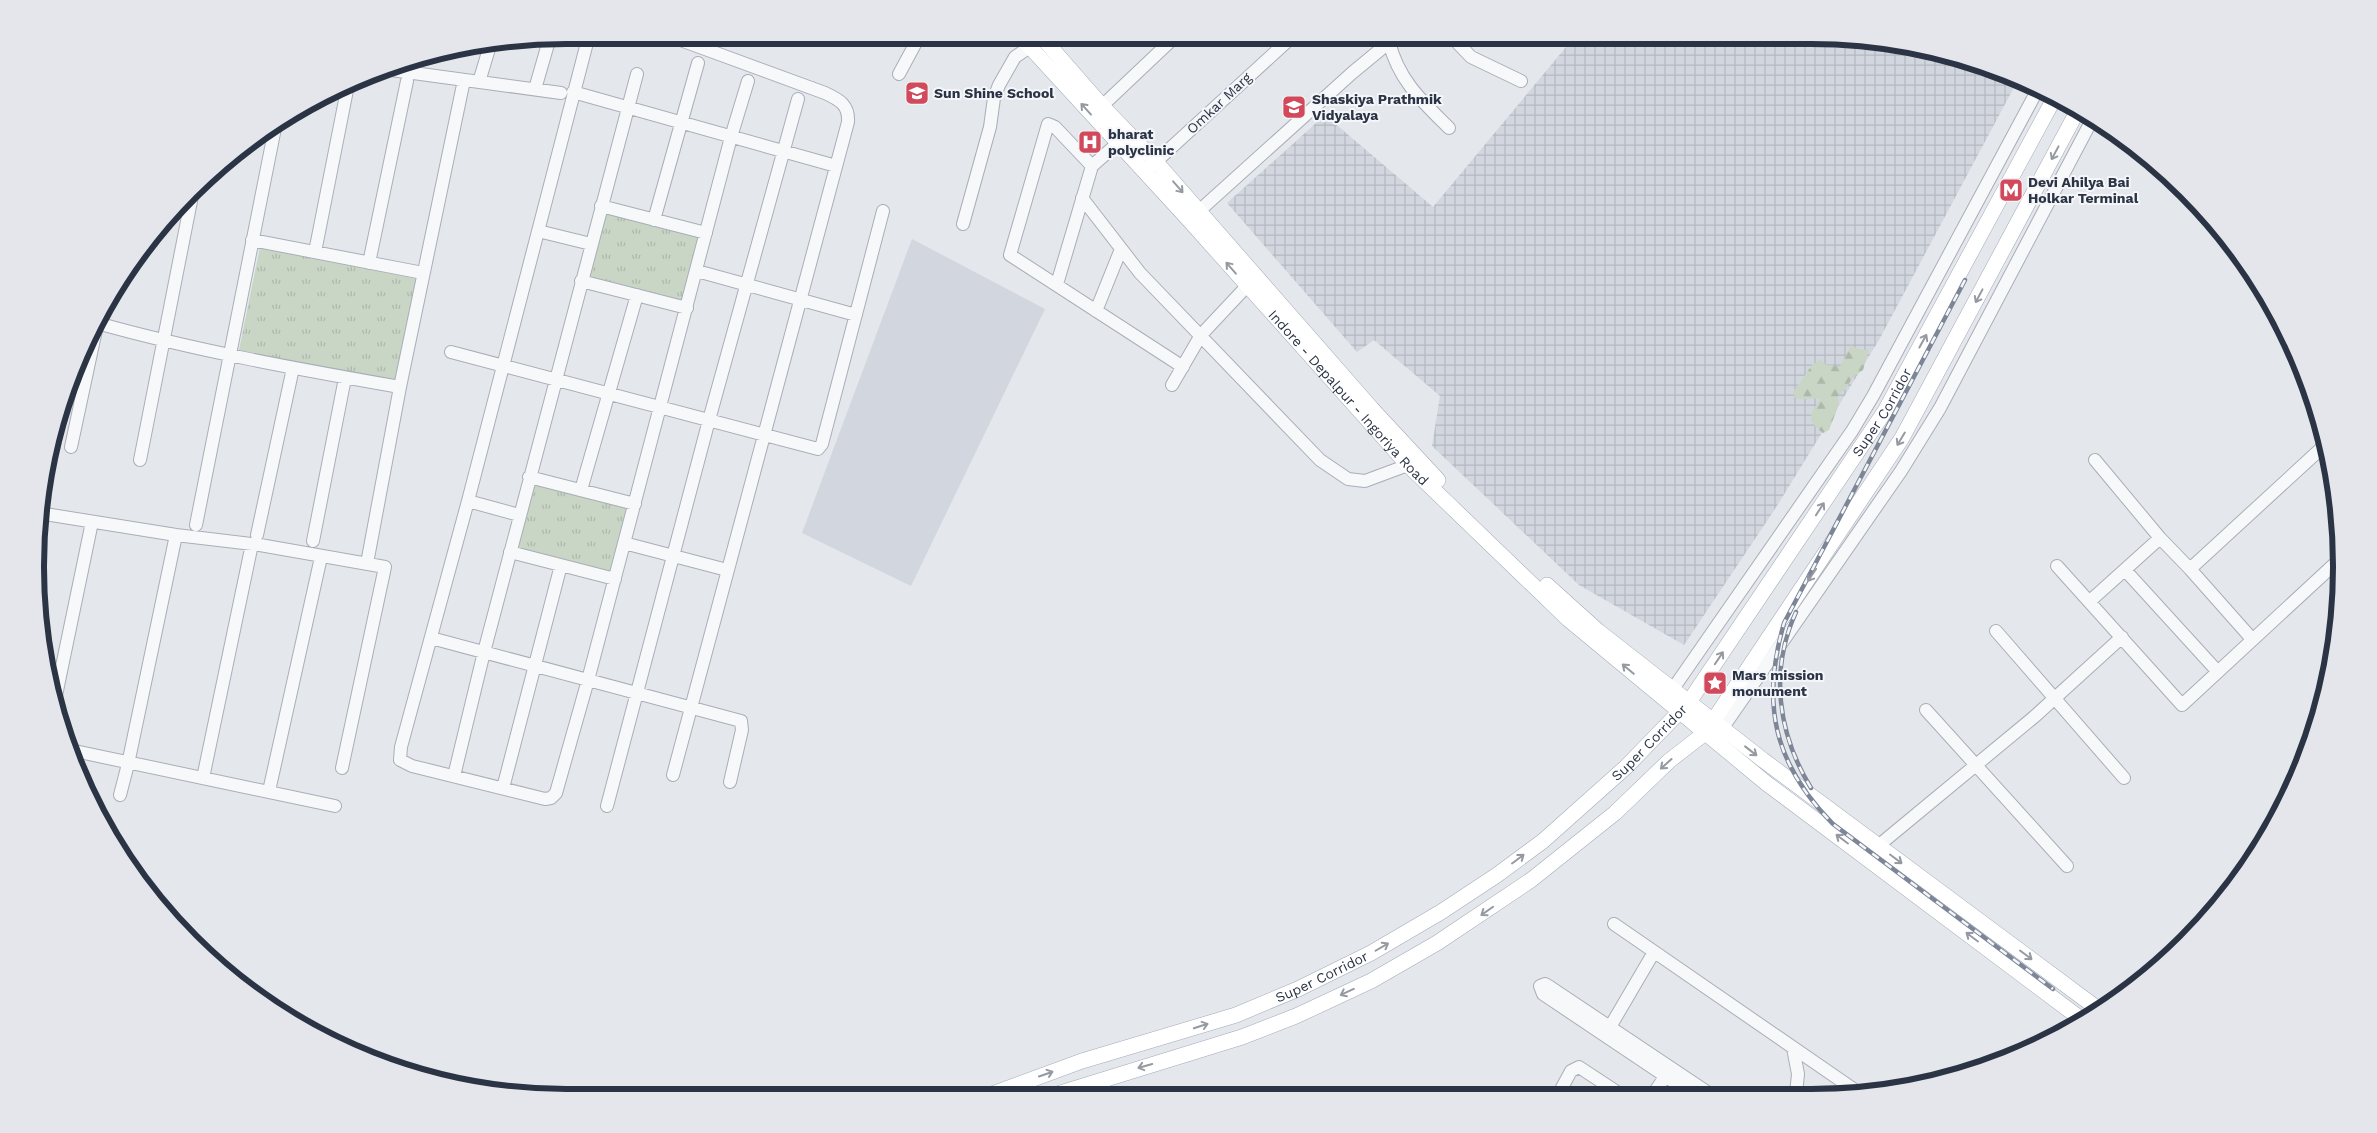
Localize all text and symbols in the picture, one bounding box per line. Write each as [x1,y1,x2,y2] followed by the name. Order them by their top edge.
[1183,69,1255,137] street label: Omkar Marg
[904,80,930,106] school or university icon: Sun Shine School
[934,85,1054,101] place label: Sun Shine School
[1312,91,1442,123] place label: Shaskiya Prathmik Vidyalaya
[1281,94,1307,120] school or university icon: Shaskiya Prathmik Vidyalaya
[1081,102,1092,115] one-way arrow
[1108,126,1175,158] place label: bharat polyclinic
[1077,129,1103,155] hospital icon: bharat polyclinic
[2050,145,2060,160] one-way arrow
[2028,174,2139,206] place label: Devi Ahilya Bai Holkar Terminal
[1998,177,2024,203] metro station icon: Devi Ahilya Bai Holkar Terminal
[1173,181,1184,194] one-way arrow
[1226,261,1237,274] one-way arrow
[1974,289,1984,304] one-way arrow
[1265,307,1432,488] street label: Indore - Depalpur - Ingoriya Road
[1918,334,1928,349] one-way arrow
[1849,365,1915,460] street label: Super Corridor
[1895,431,1905,445] one-way arrow
[1815,503,1825,517] one-way arrow
[1807,568,1817,582] one-way arrow
[1714,652,1724,666] one-way arrow
[1621,664,1634,675] one-way arrow
[1732,667,1824,699] place label: Mars mission monument
[1702,670,1728,696] place icon: Mars mission monument
[1608,701,1690,784] street label: Super Corridor
[1745,746,1758,757] one-way arrow
[1660,758,1673,769] one-way arrow
[1835,834,1849,844] one-way arrow
[1889,853,1902,864] one-way arrow
[1511,854,1525,864] one-way arrow
[1480,906,1494,916] one-way arrow
[1966,931,1979,942] one-way arrow
[1375,942,1390,952] one-way arrow
[1273,948,1371,1006] street label: Super Corridor
[2019,950,2032,961] one-way arrow
[1340,988,1355,998] one-way arrow
[1193,1021,1209,1030] one-way arrow
[1138,1062,1154,1072] one-way arrow
[1038,1069,1053,1078] one-way arrow

